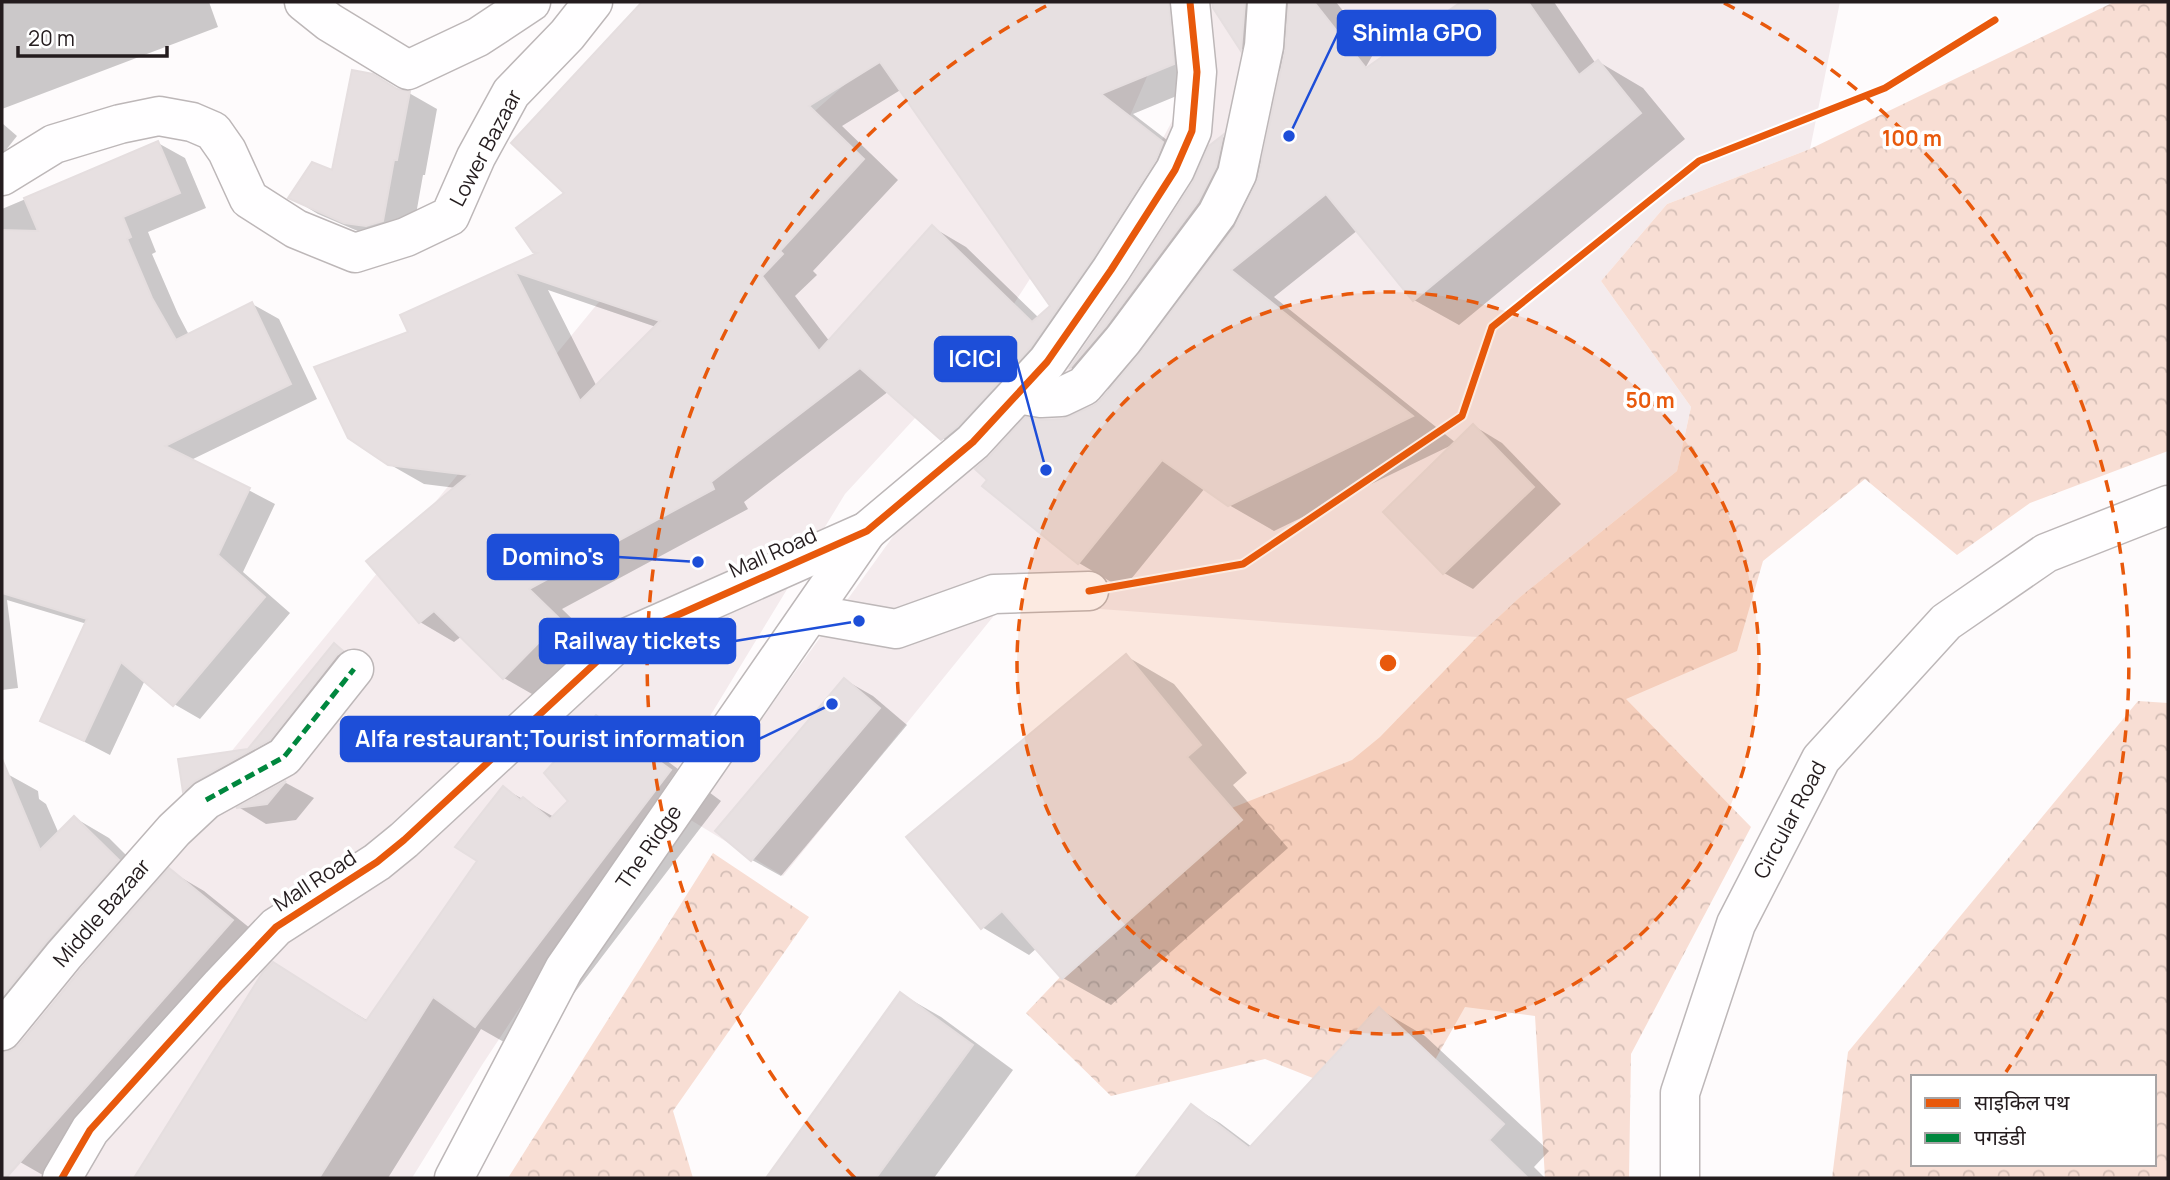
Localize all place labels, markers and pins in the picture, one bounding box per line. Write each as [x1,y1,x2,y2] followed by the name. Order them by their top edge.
[1338,11,1495,55] callout: Shimla GPO
[935,337,1016,381] callout: ICICI
[488,535,618,579] callout: Domino's
[540,619,735,663] callout: Railway tickets
[1376,651,1400,675] centre of rings
[341,717,759,761] callout: Alfa restaurant;Tourist information

